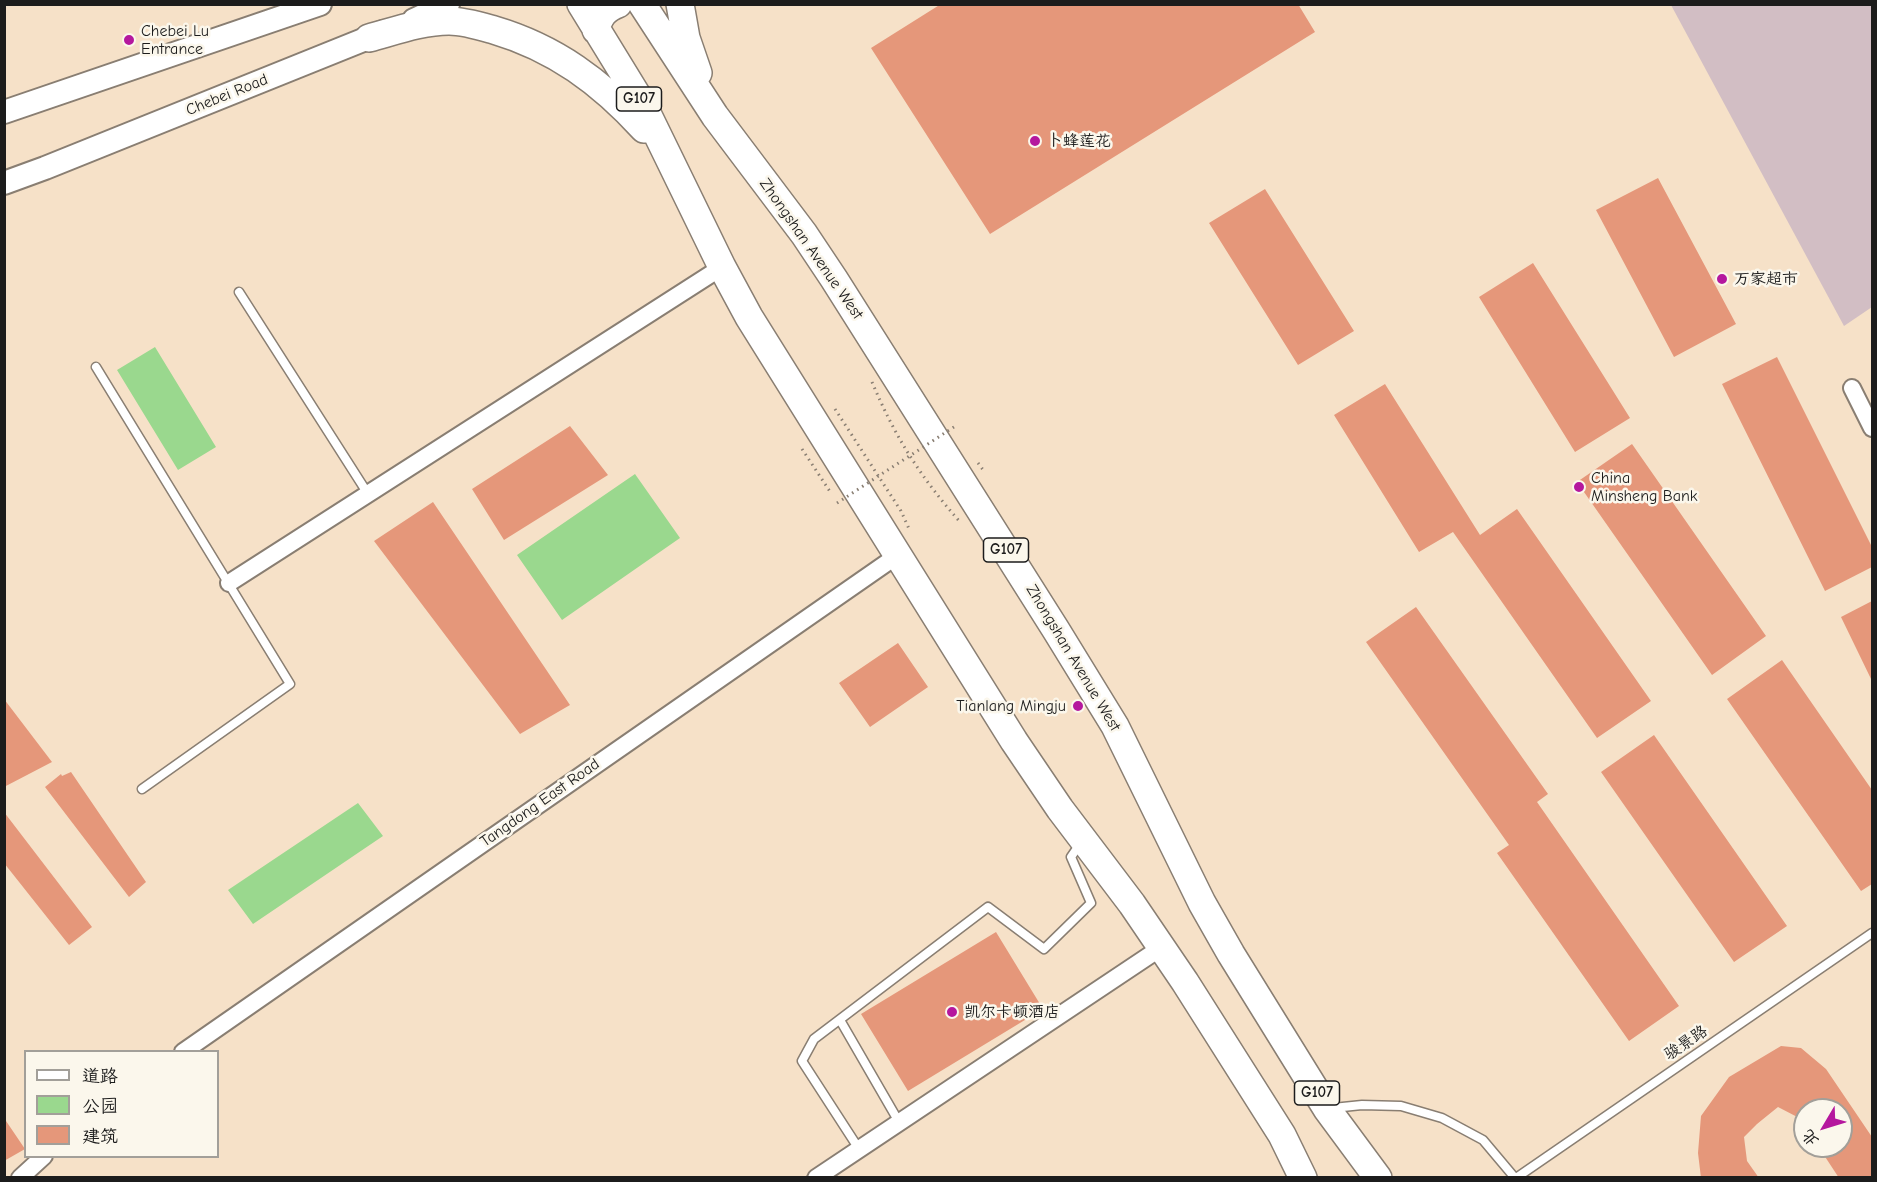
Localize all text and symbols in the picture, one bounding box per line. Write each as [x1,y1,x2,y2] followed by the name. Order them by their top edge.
[141,21,209,59] place label: Chebei Lu Entrance
[122,33,136,47] marker: Chebei Lu Entrance
[183,70,271,120] street label: Chebei Road
[616,87,662,111] road number: G107
[1047,131,1111,151] place label: 卜蜂莲花
[1028,134,1042,148] marker: 卜蜂莲花
[755,175,867,323] street label: Zhongshan Avenue West
[1734,269,1798,289] place label: 万家超市
[1715,272,1729,286] marker: 万家超市
[1591,468,1698,506] place label: China Minsheng Bank
[1572,480,1586,494] marker: China Minsheng Bank
[984,538,1028,562] road number: G107
[1022,581,1124,735] street label: Zhongshan Avenue West
[956,696,1066,716] place label: Tianlang Mingju
[1071,699,1085,713] marker: Tianlang Mingju
[477,755,603,851] street label: Tangdong East Road
[964,1002,1060,1022] place label: 凯尔卡顿酒店
[945,1005,959,1019] marker: 凯尔卡顿酒店
[1661,1022,1711,1064] street label: 骏景路
[24,1050,219,1158] legend
[82,1066,118,1087] text: 道路
[1294,1081,1340,1105] road number: G107
[82,1096,118,1117] text: 公园
[1793,1098,1853,1158] north arrow
[82,1126,118,1147] text: 建筑
[1798,1126,1822,1150] text: 北

